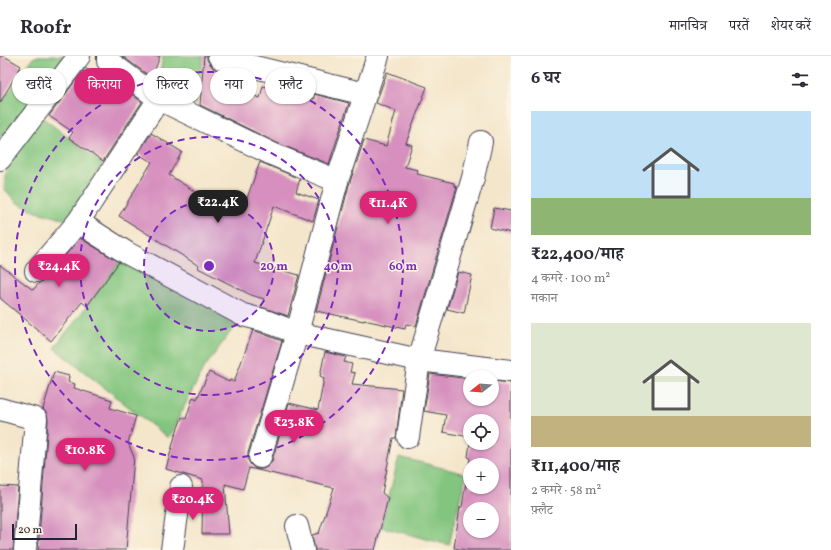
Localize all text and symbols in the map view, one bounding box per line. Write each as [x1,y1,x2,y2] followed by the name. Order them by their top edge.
[20,15,71,41] text: Roofr
[669,17,707,36] text: मानचित्र
[729,17,749,36] text: परतें
[771,17,811,36] text: शेयर करें
[531,67,561,90] text: 6 घर
[12,68,66,104] chip: खरीदें
[74,68,135,104] chip: किराया
[143,68,202,104] chip: फ़िल्टर
[210,68,257,104] chip: नया
[265,68,316,104] chip: फ़्लैट
[789,69,811,91] icon: filters
[635,137,707,209] icon: home
[185,190,251,224] pin: ₹22.4K
[355,191,421,225] pin: ₹11.4K
[197,194,239,212] text: ₹22.4K
[369,195,407,213] text: ₹11.4K
[531,243,624,266] text: ₹22,400/माह
[26,254,92,288] pin: ₹24.4K
[38,258,80,276] text: ₹24.4K
[202,259,216,273] centre of rings
[260,259,288,275] text: 20 m
[324,259,353,275] text: 40 m
[389,259,417,275] text: 60 m
[531,270,610,288] text: 4 कमरे · 100 m²
[531,290,557,308] text: मकान
[635,349,707,421] icon: home
[463,370,499,406] north arrow
[463,370,499,538] map controls
[261,410,327,444] pin: ₹23.8K
[274,414,314,432] text: ₹23.8K
[463,414,499,450] button: locate
[52,438,118,472] pin: ₹10.8K
[65,442,105,460] text: ₹10.8K
[531,455,620,478] text: ₹11,400/माह
[463,458,499,494] button: +
[531,482,601,500] text: 2 कमरे · 58 m²
[160,487,226,521] pin: ₹20.4K
[172,491,214,509] text: ₹20.4K
[463,502,499,538] button: −
[531,502,553,520] text: फ़्लैट
[12,522,77,541] scale bar
[18,523,42,538] text: 20 m

